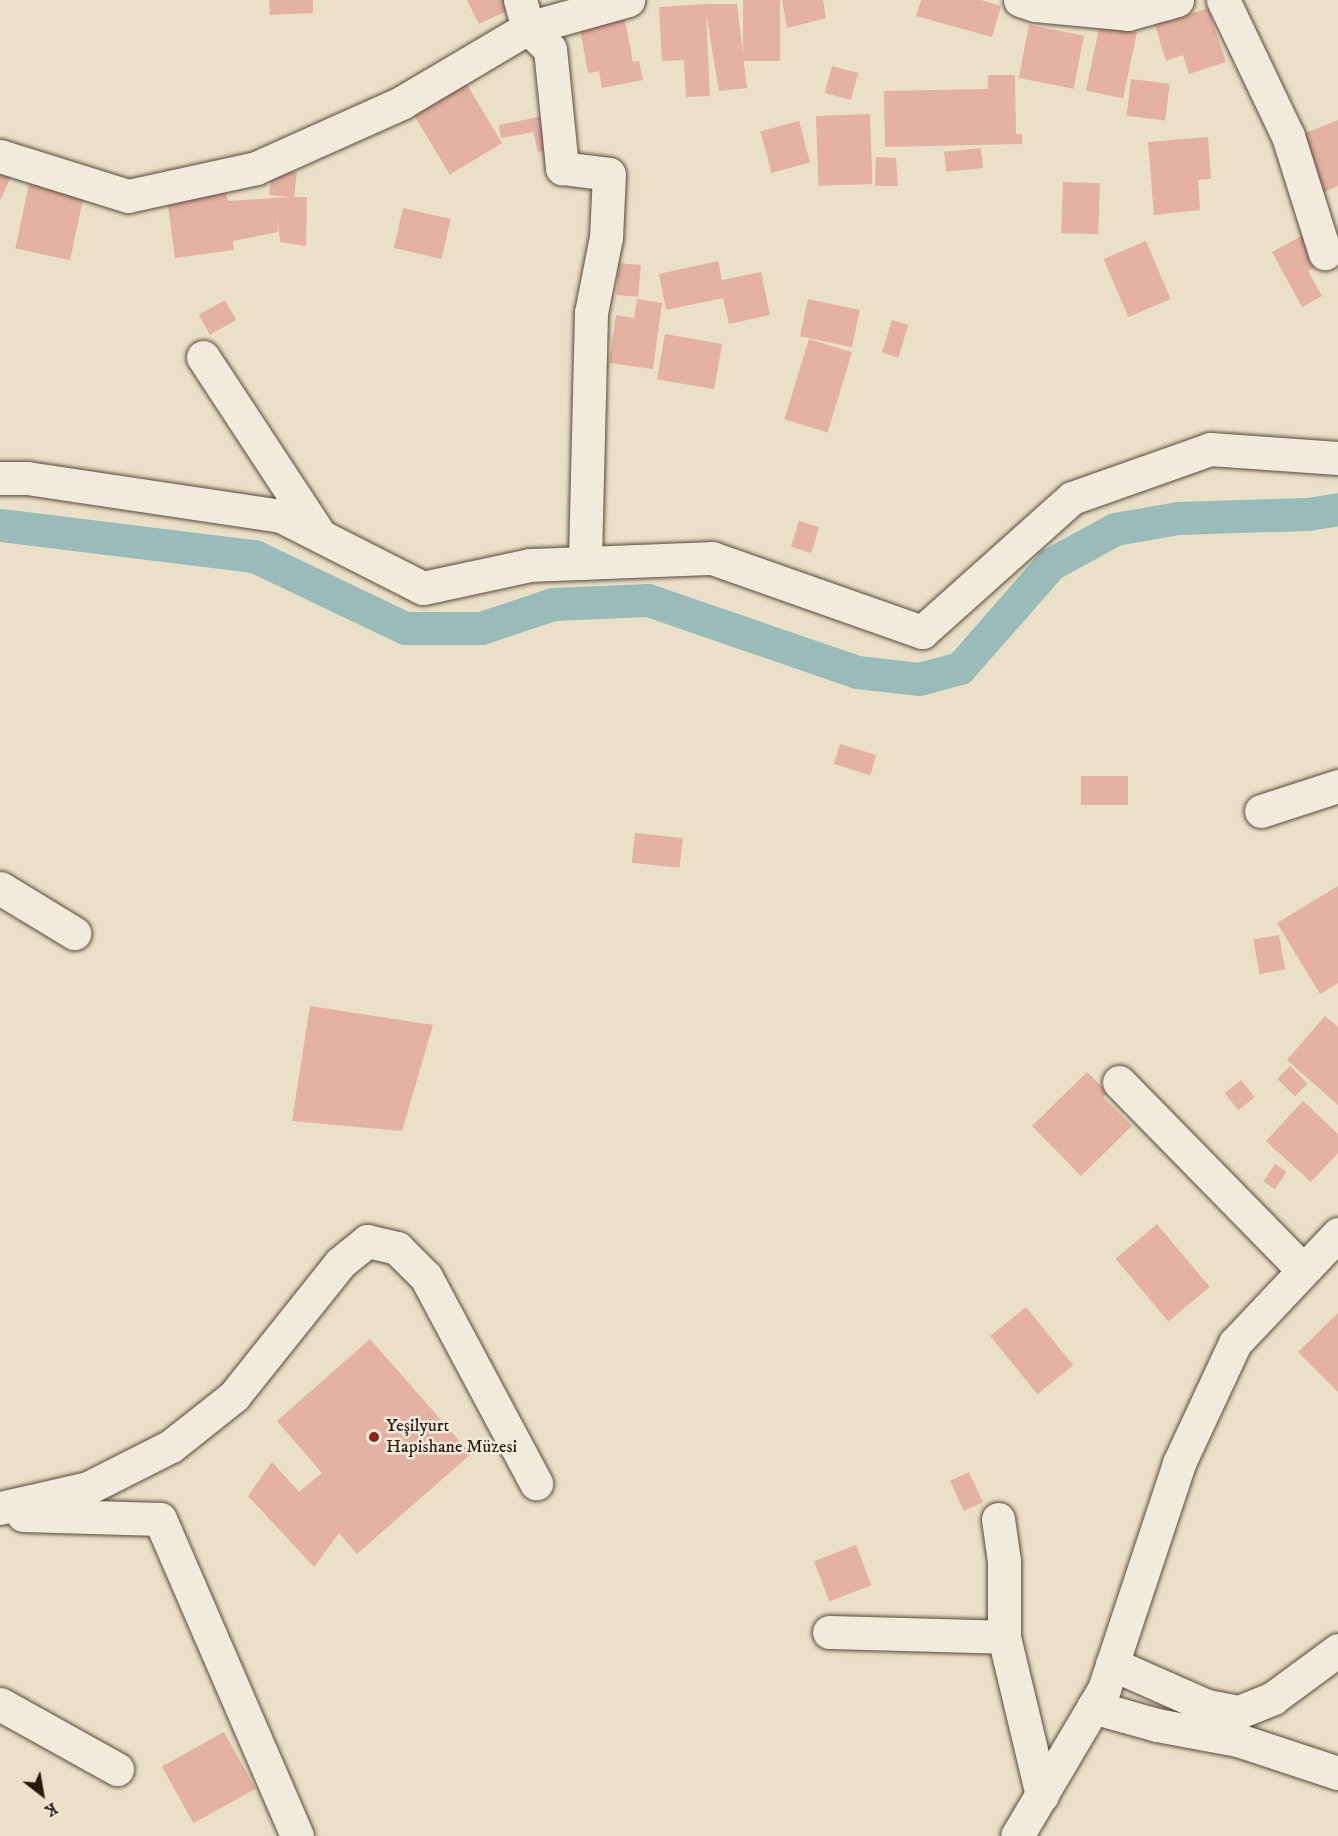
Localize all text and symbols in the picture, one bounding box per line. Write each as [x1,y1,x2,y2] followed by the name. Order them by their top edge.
[386,1416,517,1458] place label: Yeşilyurt Hapishane Müzesi
[367,1430,381,1444] marker: Yeşilyurt Hapishane Müzesi
[12,1764,72,1824] north arrow
[41,1798,61,1821] text: K

